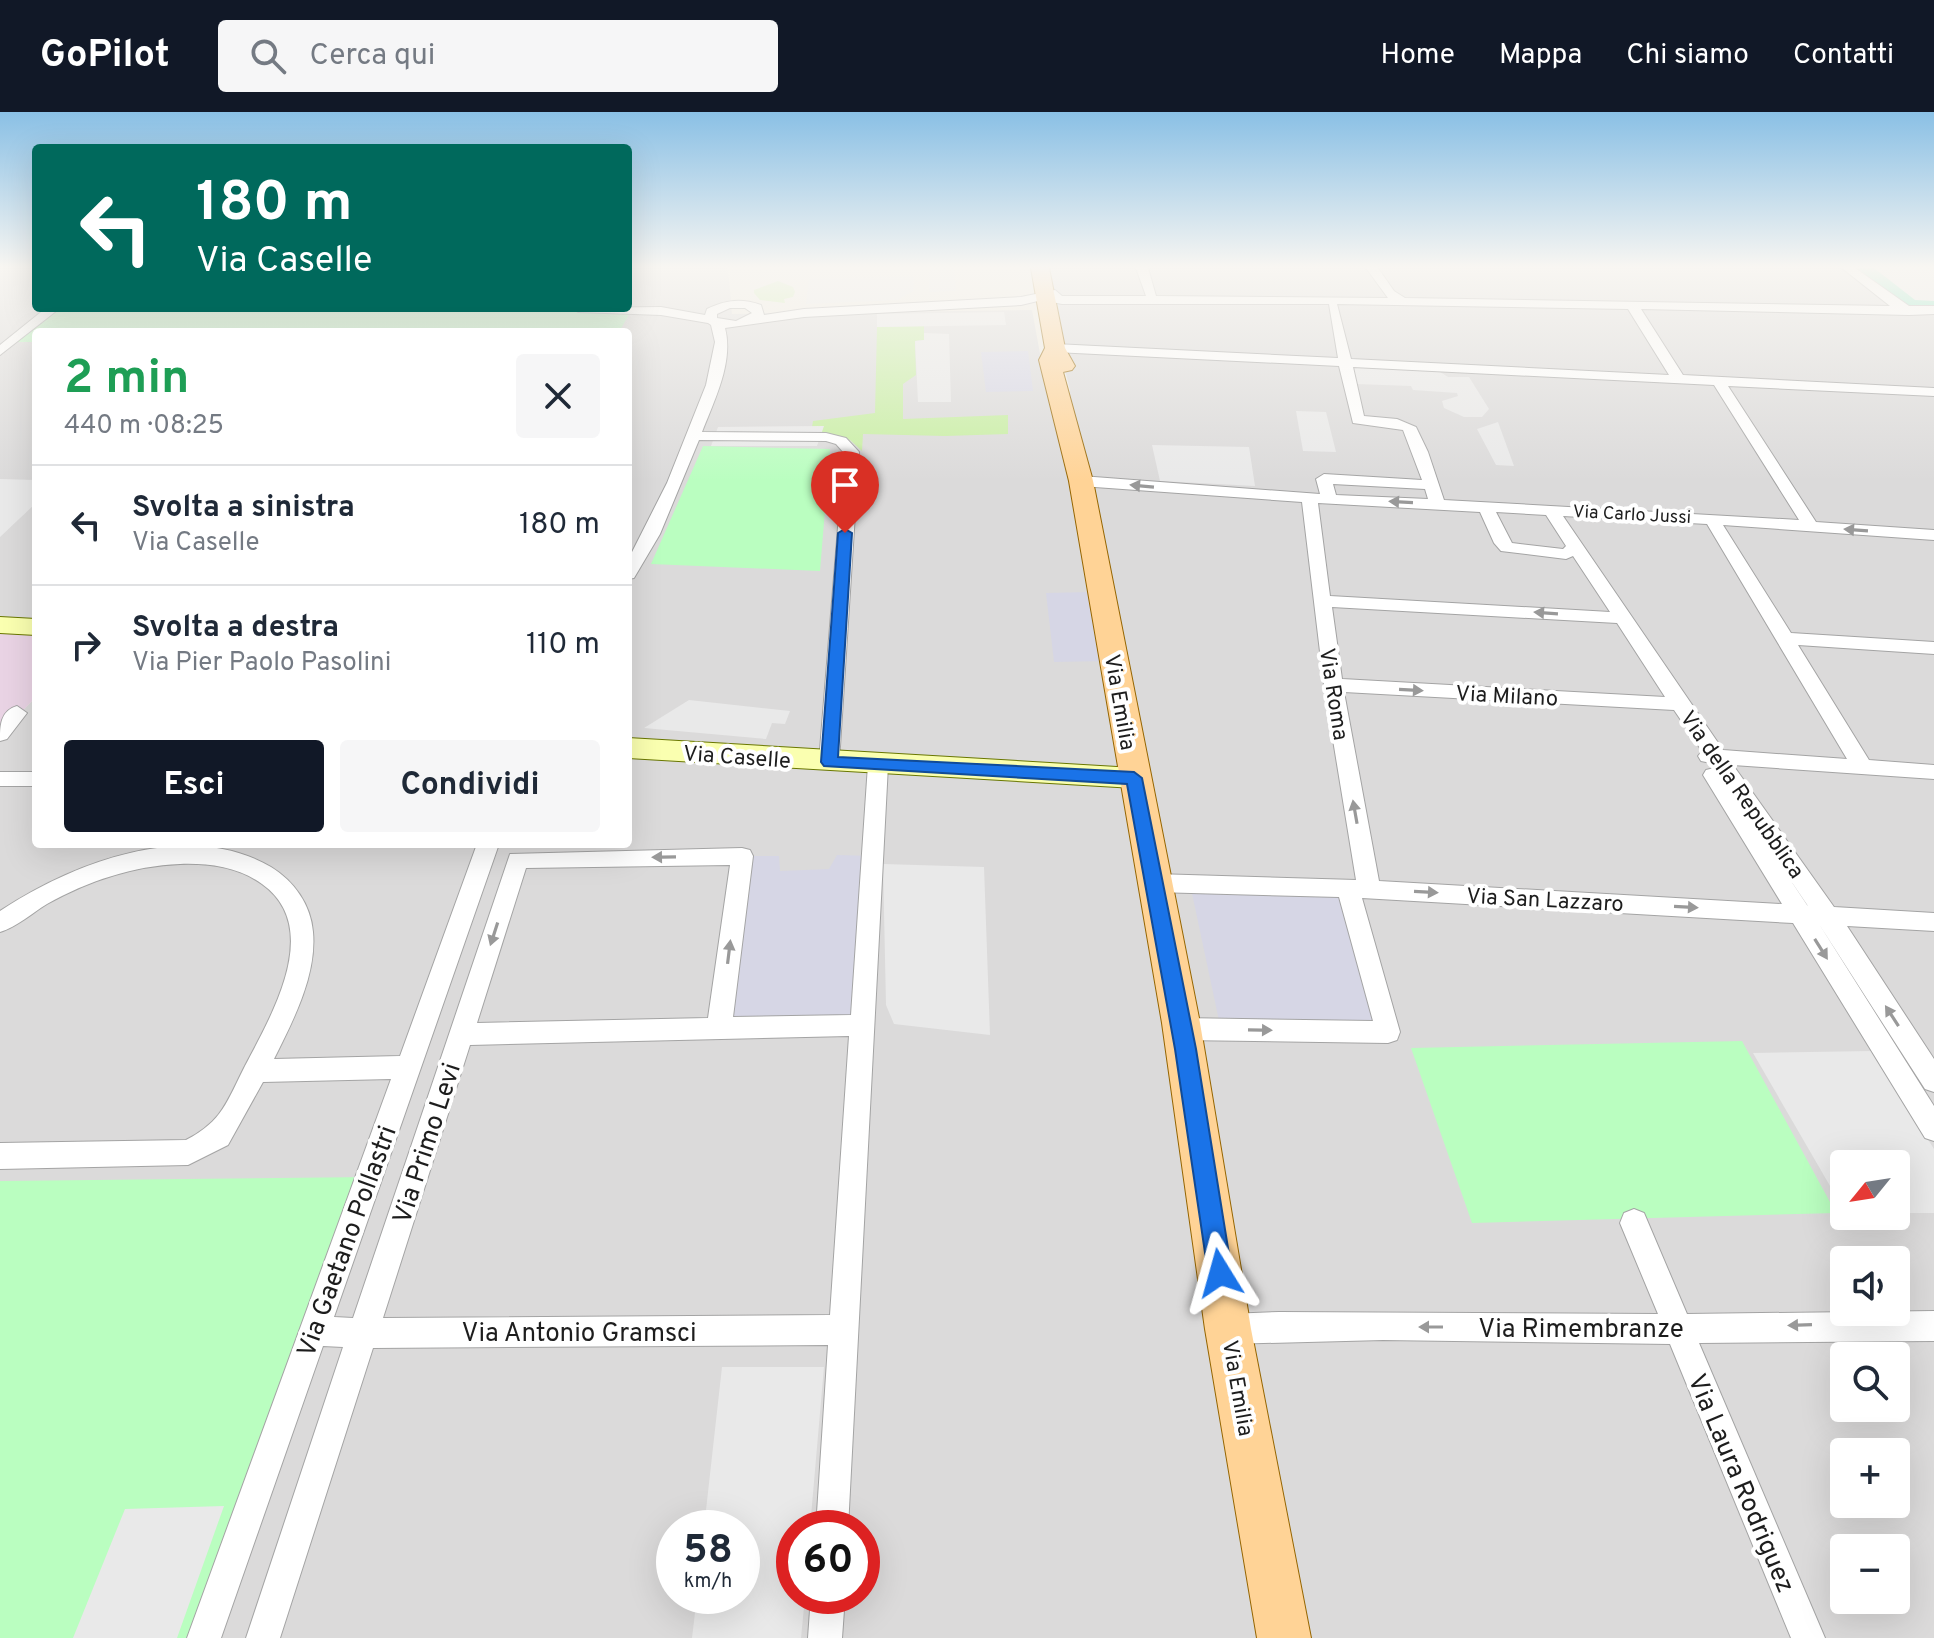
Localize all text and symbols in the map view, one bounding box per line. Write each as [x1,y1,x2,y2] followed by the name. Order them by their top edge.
[218,20,778,92] search box
[40,32,170,81] text: GoPilot
[246,34,290,78] icon: search
[310,38,435,75] text: Cerca qui
[1381,38,1455,74] text: Home
[1499,38,1582,74] text: Mappa
[1626,38,1749,74] text: Chi siamo
[1793,38,1894,74] text: Contatti
[196,170,353,240] text: 180 m
[64,176,168,280] icon: left
[196,239,372,285] text: Via Caselle
[64,350,189,410] text: 2 min
[516,354,600,438] button: close
[64,410,224,443] text: 440 m · 08:25
[811,451,879,533] pin
[823,463,867,507] icon: arrive
[1129,479,1154,492] one-way arrow
[132,490,355,527] text: Svolta a sinistra
[1388,495,1413,508] one-way arrow
[1572,501,1692,530] street label: Via Carlo Jussi
[64,503,108,547] icon: left
[519,507,600,544] text: 180 m
[1843,523,1868,536] one-way arrow
[132,527,259,560] text: Via Caselle
[1533,606,1558,619] one-way arrow
[132,610,339,647] text: Svolta a destra
[64,623,108,667] icon: right
[526,627,600,664] text: 110 m
[1312,646,1353,743] street label: Via Roma
[132,647,391,680] text: Via Pier Paolo Pasolini
[1097,652,1140,752] street label: Via Emilia
[1455,681,1559,714] street label: Via Milano
[1399,683,1424,696] one-way arrow
[1673,706,1809,884] street label: Via della Repubblica
[64,740,324,832] button: Esci
[340,740,600,832] button: Condividi
[682,741,792,776] street label: Via Caselle
[1349,799,1361,824] one-way arrow
[651,851,676,864] one-way arrow
[1466,884,1624,919] street label: Via San Lazzaro
[1414,886,1439,899] one-way arrow
[1674,901,1699,914] one-way arrow
[487,922,500,946] one-way arrow
[723,939,736,964] one-way arrow
[1813,939,1828,960] one-way arrow
[1885,1005,1899,1027] one-way arrow
[1248,1024,1273,1036] one-way arrow
[387,1059,470,1228] street label: Via Primo Levi
[291,1122,406,1362] street label: Via Gaetano Pollastri
[1830,1150,1910,1230] north arrow
[1830,1150,1910,1614] map controls
[1178,1231,1262,1315] position arrow
[1830,1246,1910,1326] button: sound
[1478,1314,1684,1347] street label: Via Rimembranze
[461,1318,697,1351] street label: Via Antonio Gramsci
[1787,1319,1812,1331] one-way arrow
[1418,1321,1443,1333] one-way arrow
[1215,1338,1258,1438] street label: Via Emilia
[1830,1342,1910,1422] button: search
[1679,1370,1801,1598] street label: Via Laura Rodriguez
[1830,1438,1910,1518] button: +
[776,1510,880,1614] speed limit sign: 60
[683,1527,733,1577] text: 58
[1830,1534,1910,1614] button: −
[684,1569,732,1595] text: km/h

